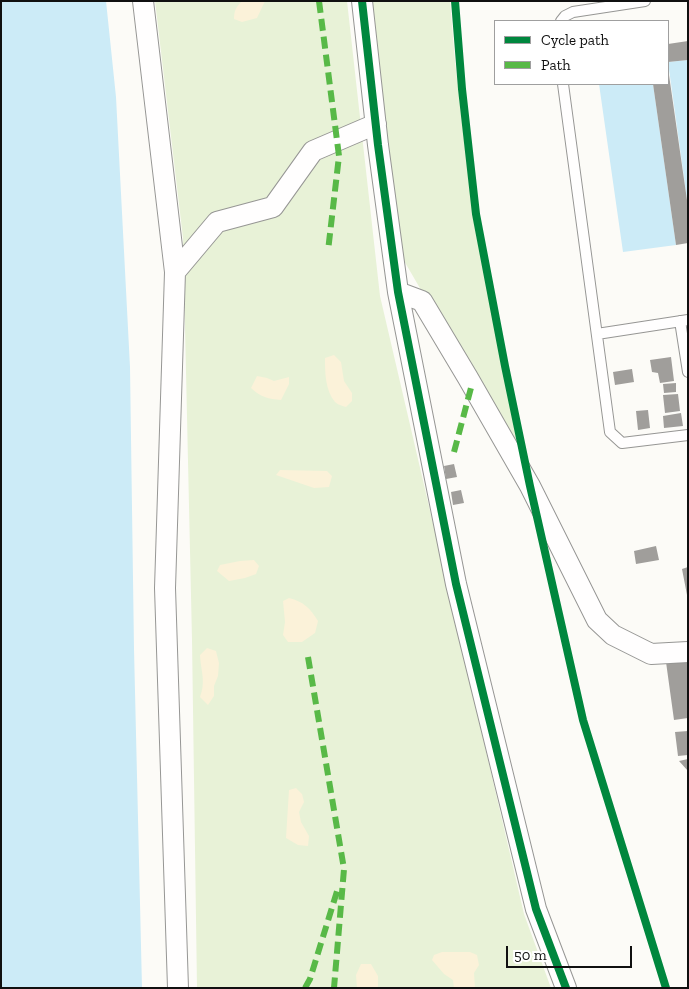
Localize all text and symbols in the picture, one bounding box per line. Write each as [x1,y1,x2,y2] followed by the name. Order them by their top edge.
[494,20,669,85] legend
[541,31,609,49] text: Cycle path
[541,56,571,74] text: Path
[509,936,635,968] scale bar
[514,946,547,964] text: 50 m

